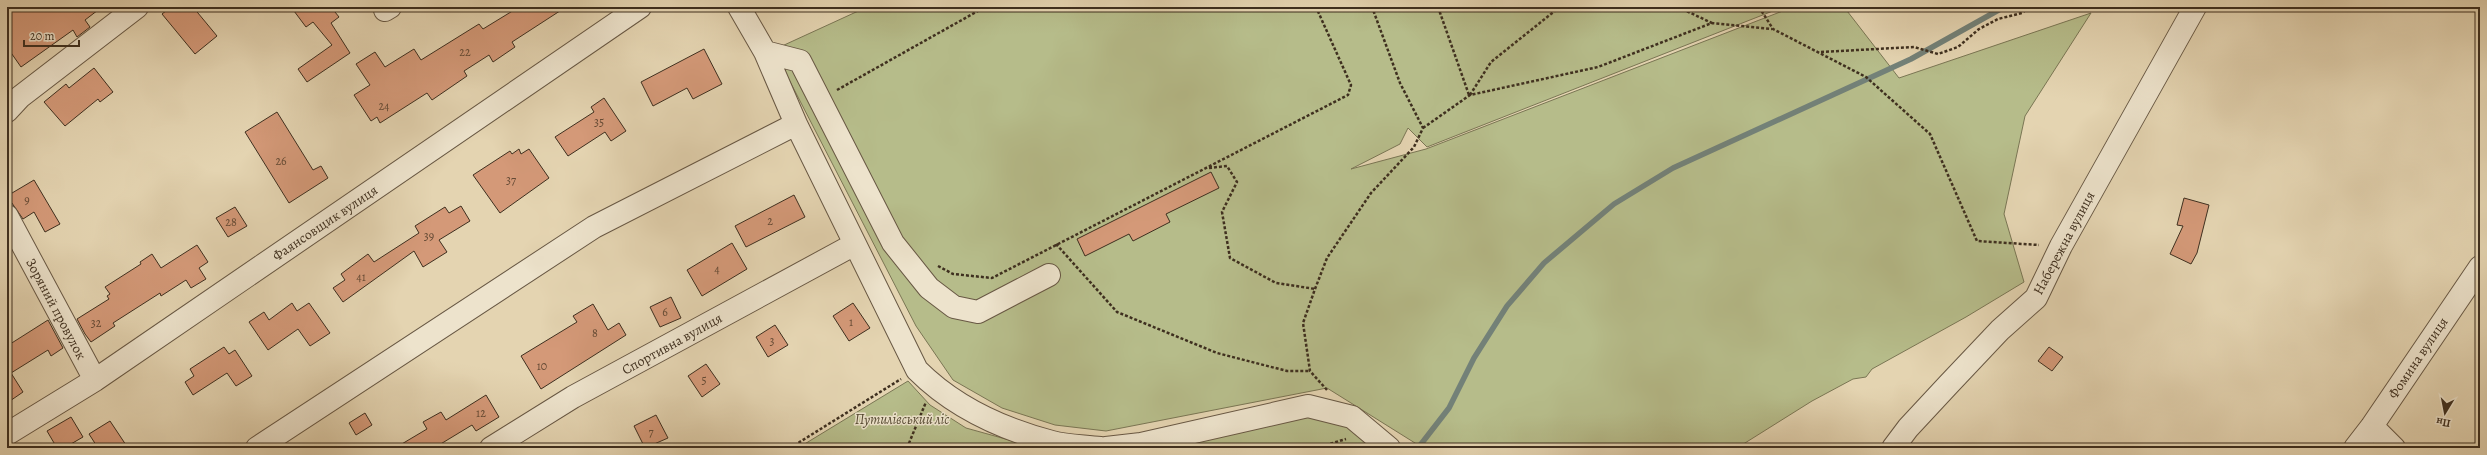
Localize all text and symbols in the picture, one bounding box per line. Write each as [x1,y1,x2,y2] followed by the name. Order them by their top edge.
[24,22,79,48] scale bar
[30,28,54,44] text: 20 m
[459,44,471,60] house number: 22
[378,98,390,114] house number: 24
[594,114,604,130] house number: 35
[275,153,287,169] house number: 26
[506,172,517,188] house number: 37
[269,181,382,265] street label: Фаянсовщик вулиця
[2029,188,2099,298] street label: Набережна вулиця
[24,192,30,208] house number: 9
[767,213,773,229] house number: 2
[225,214,237,230] house number: 28
[424,228,434,244] house number: 39
[21,255,91,363] street label: Зоряний провулок
[714,261,720,277] house number: 4
[356,269,366,285] house number: 41
[662,304,668,320] house number: 6
[618,308,726,379] street label: Спортивна вулиця
[2384,313,2452,403] street label: Фомина вулиця
[849,314,853,330] house number: 1
[91,315,102,331] house number: 32
[592,325,598,341] house number: 8
[770,333,775,349] house number: 3
[537,358,547,374] house number: 10
[701,372,707,388] house number: 5
[2425,393,2465,433] north arrow
[476,405,486,421] house number: 12
[855,410,949,429] park label: Путилівський ліс
[2434,414,2452,431] text: Пн
[648,424,654,440] house number: 7

